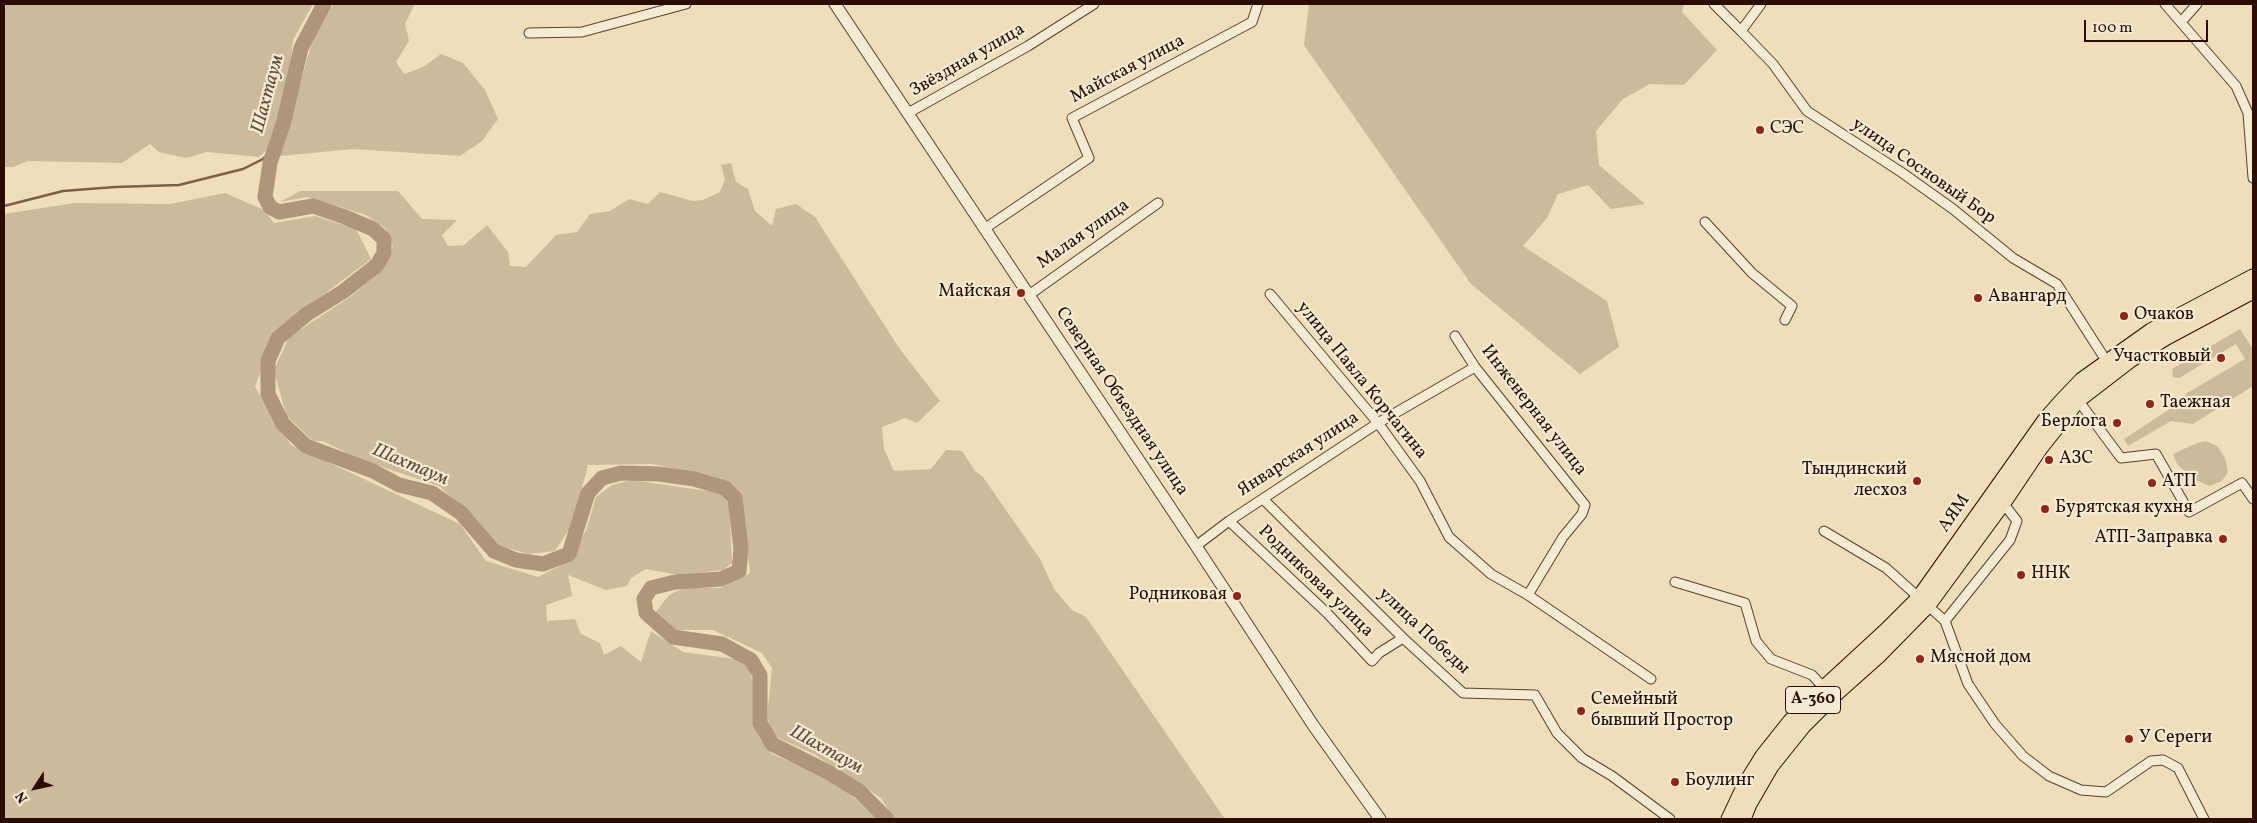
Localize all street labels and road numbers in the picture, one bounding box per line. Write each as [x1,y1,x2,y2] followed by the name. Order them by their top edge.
[907,19,1029,103] street label: Звёздная улица
[1067,31,1189,109] street label: Майская улица
[1847,114,1999,230] street label: улица Сосновый Бор
[1034,195,1134,275] street label: Малая улица
[1291,298,1431,464] street label: улица Павла Корчагина
[1050,304,1192,500] street label: Северная Объездная улица
[1475,341,1591,481] street label: Инженерная улица
[1234,408,1364,502] street label: Январская улица
[1934,491,1976,537] street label: АЯМ
[1253,521,1377,643] street label: Родниковая улица
[1373,584,1473,680] street label: улица Победы
[1786,686,1840,714] road number: А-360

